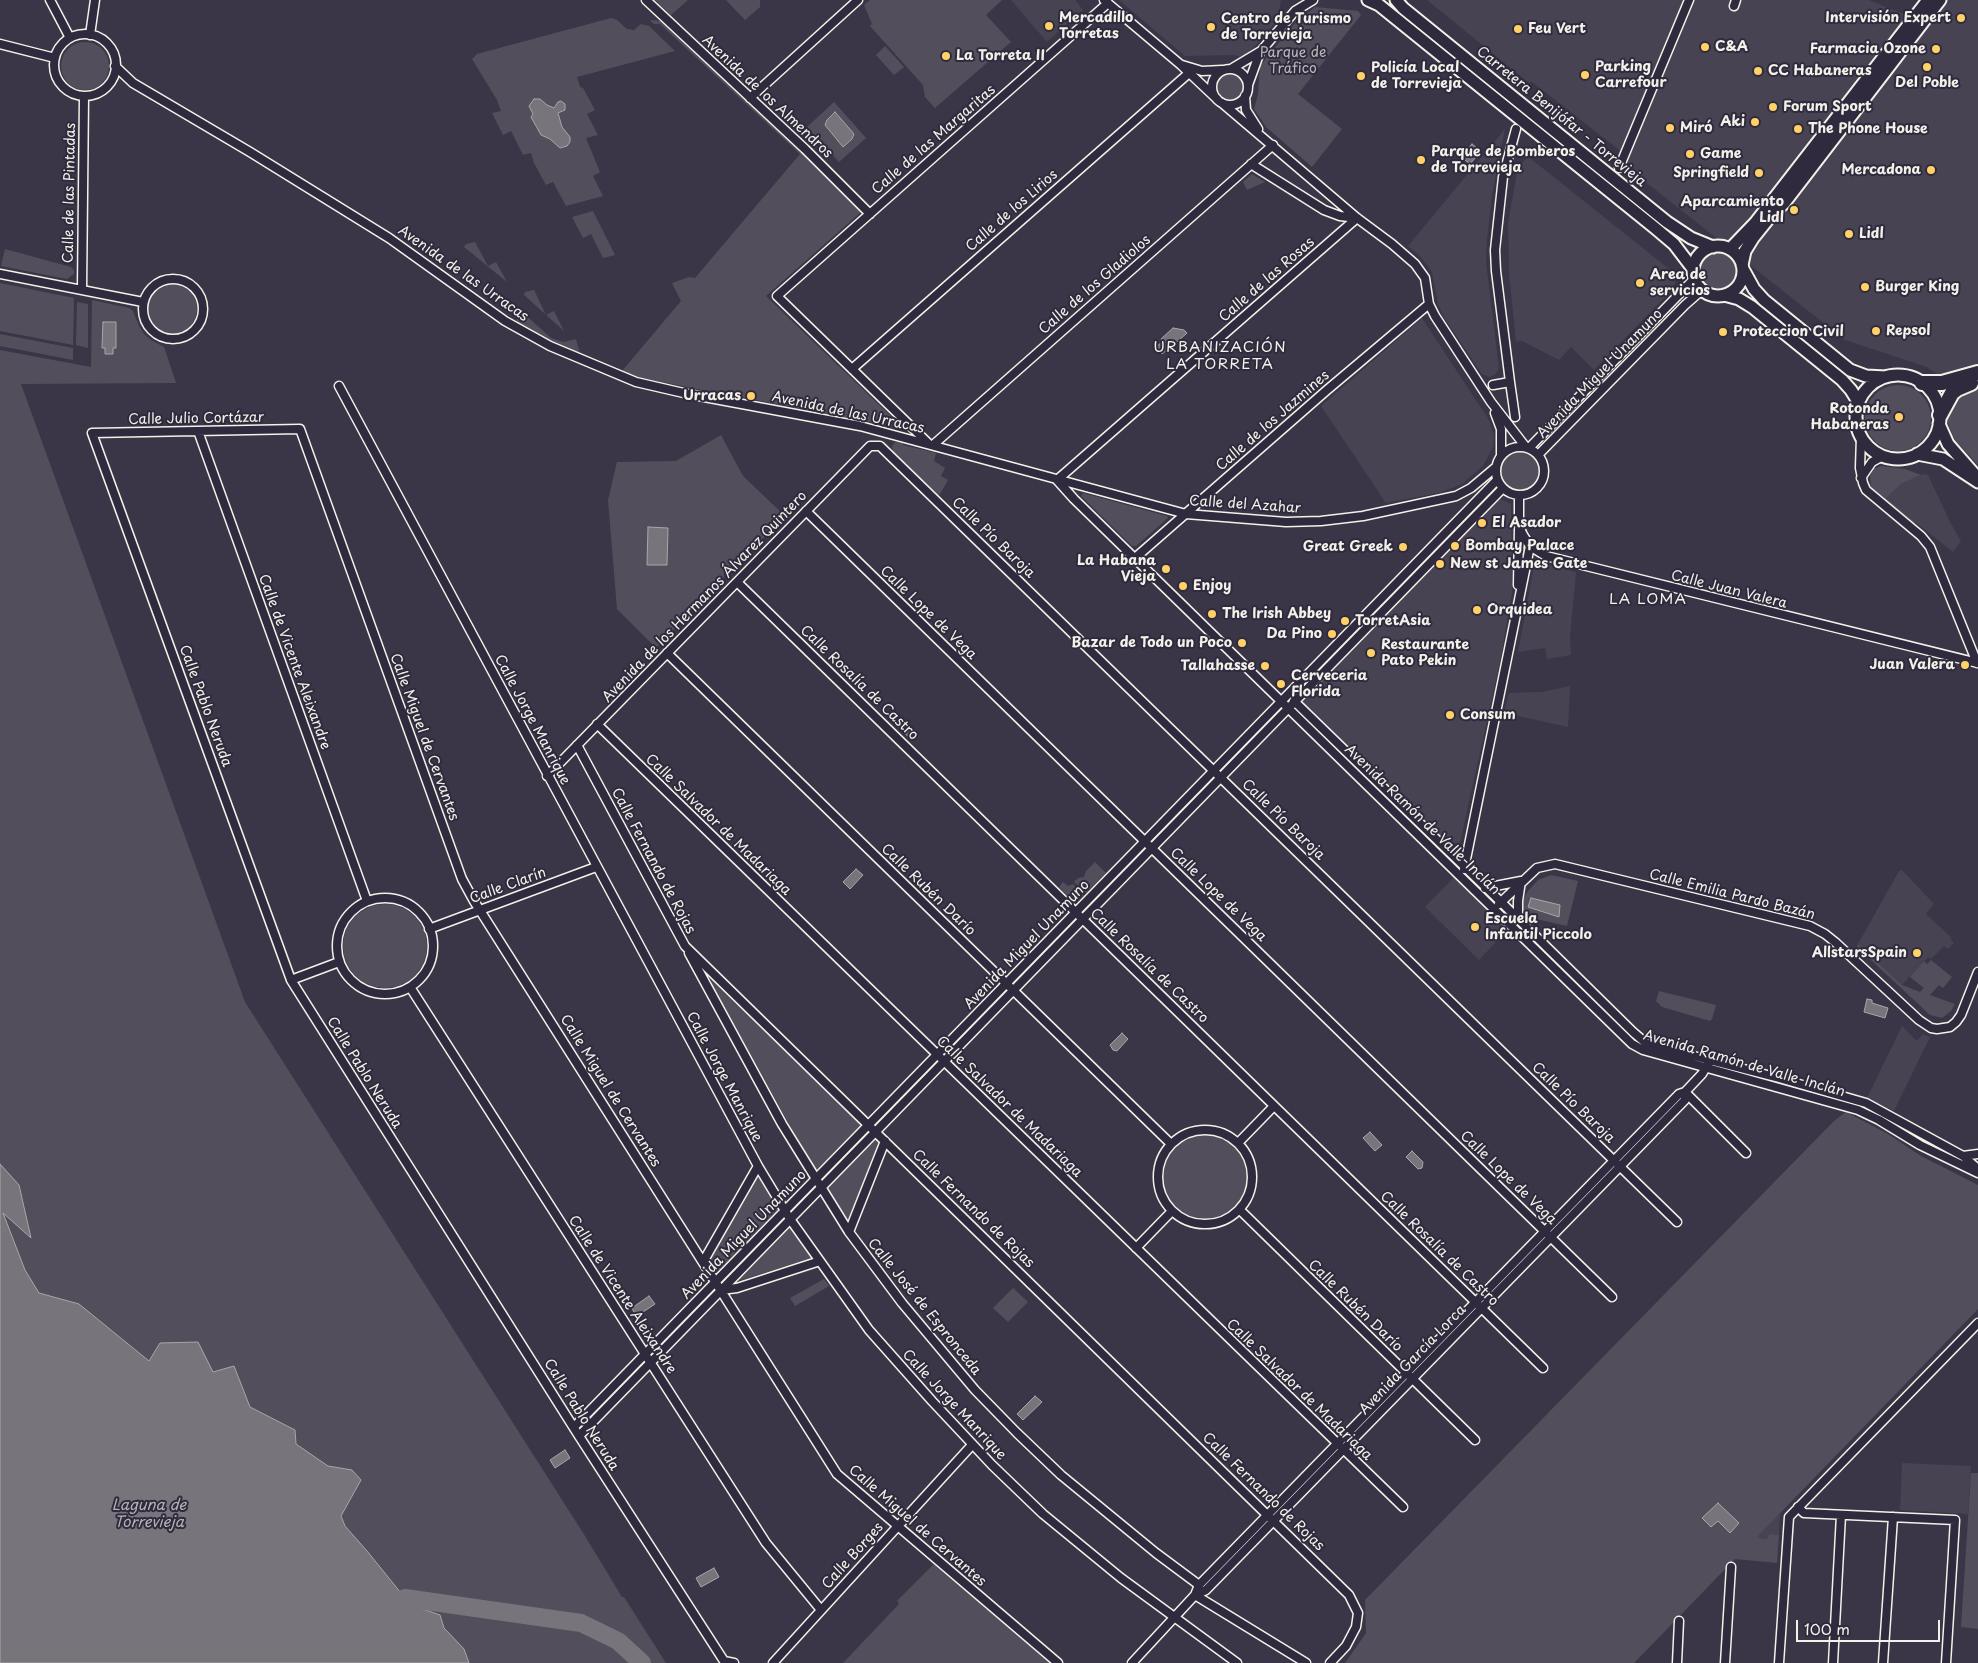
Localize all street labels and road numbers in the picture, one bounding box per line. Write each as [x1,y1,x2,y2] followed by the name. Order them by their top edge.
[698,32,836,162] street label: Avenida de los Almendros
[1473,43,1649,191] street label: Carretera Benijófar - Torrevieja
[869,82,999,198] street label: Calle de las Margaritas
[60,123,80,263] street label: Calle de las Pintadas
[963,167,1061,255] street label: Calle de los Lirios
[395,223,531,325] street label: Avenida de las Urracas
[1036,232,1154,338] street label: Calle de los Gladiolos
[1216,234,1318,326] street label: Calle de las Rosas
[1534,306,1666,442] street label: Avenida Miguel Unamuno
[1213,367,1333,475] street label: Calle de los Jazmines
[770,389,926,437] street label: Avenida de las Urracas
[128,409,264,429] street label: Calle Julio Cortázar
[599,488,811,706] street label: Avenida de los Hermanos Álvarez Quintero
[1189,493,1301,517] street label: Calle del Azahar
[948,494,1038,582] street label: Calle Pío Baroja
[876,563,980,663] street label: Calle Lope de Vega
[1669,567,1789,613] street label: Calle Juan Valera
[254,572,334,752] street label: Calle de Vicente Aleixandre
[796,622,922,744] street label: Calle Rosalía de Castro
[175,643,235,769] street label: Calle Pablo Neruda
[386,651,462,823] street label: Calle Miguel de Cervantes
[491,652,573,788] street label: Calle Jorge Manrique
[1341,741,1503,899] street label: Avenida Ramón de Valle-Inclán
[642,751,794,899] street label: Calle Salvador de Madariaga
[1238,776,1328,864] street label: Calle Pío Baroja
[607,785,699,937] street label: Calle Fernando de Rojas
[877,841,979,939] street label: Calle Rubén Darío
[1166,845,1270,945] street label: Calle Lope de Vega
[468,864,548,908] street label: Calle Clarín
[1647,866,1817,924] street label: Calle Emilia Pardo Bazán
[961,877,1093,1013] street label: Avenida Miguel Unamuno
[1086,905,1212,1027] street label: Calle Rosalía de Castro
[683,1009,765,1145] street label: Calle Jorge Manrique
[556,1012,664,1170] street label: Calle Miguel de Cervantes
[323,1014,405,1132] street label: Calle Pablo Neruda
[1641,1027,1847,1101] street label: Avenida Ramón de Valle-Inclán
[933,1033,1085,1181] street label: Calle Salvador de Madariaga
[1528,1059,1618,1147] street label: Calle Pío Baroja
[1456,1128,1560,1228] street label: Calle Lope de Vega
[909,1146,1037,1272] street label: Calle Fernando de Rojas
[678,1167,810,1303] street label: Avenida Miguel Unamuno
[1376,1188,1502,1310] street label: Calle Rosalía de Castro
[564,1213,680,1377] street label: Calle de Vicente Aleixandre
[864,1235,984,1379] street label: Calle José de Espronceda
[1304,1257,1406,1355] street label: Calle Rubén Darío
[1356,1302,1470,1418] street label: Avenida García Lorca
[1223,1316,1375,1464] street label: Calle Salvador de Madariaga
[898,1346,1010,1464] street label: Calle Jorge Manrique
[540,1356,622,1474] street label: Calle Pablo Neruda
[1199,1429,1327,1555] street label: Calle Fernando de Rojas
[845,1462,989,1590] street label: Calle Miguel de Cervantes
[819,1519,887,1593] street label: Calle Borges

